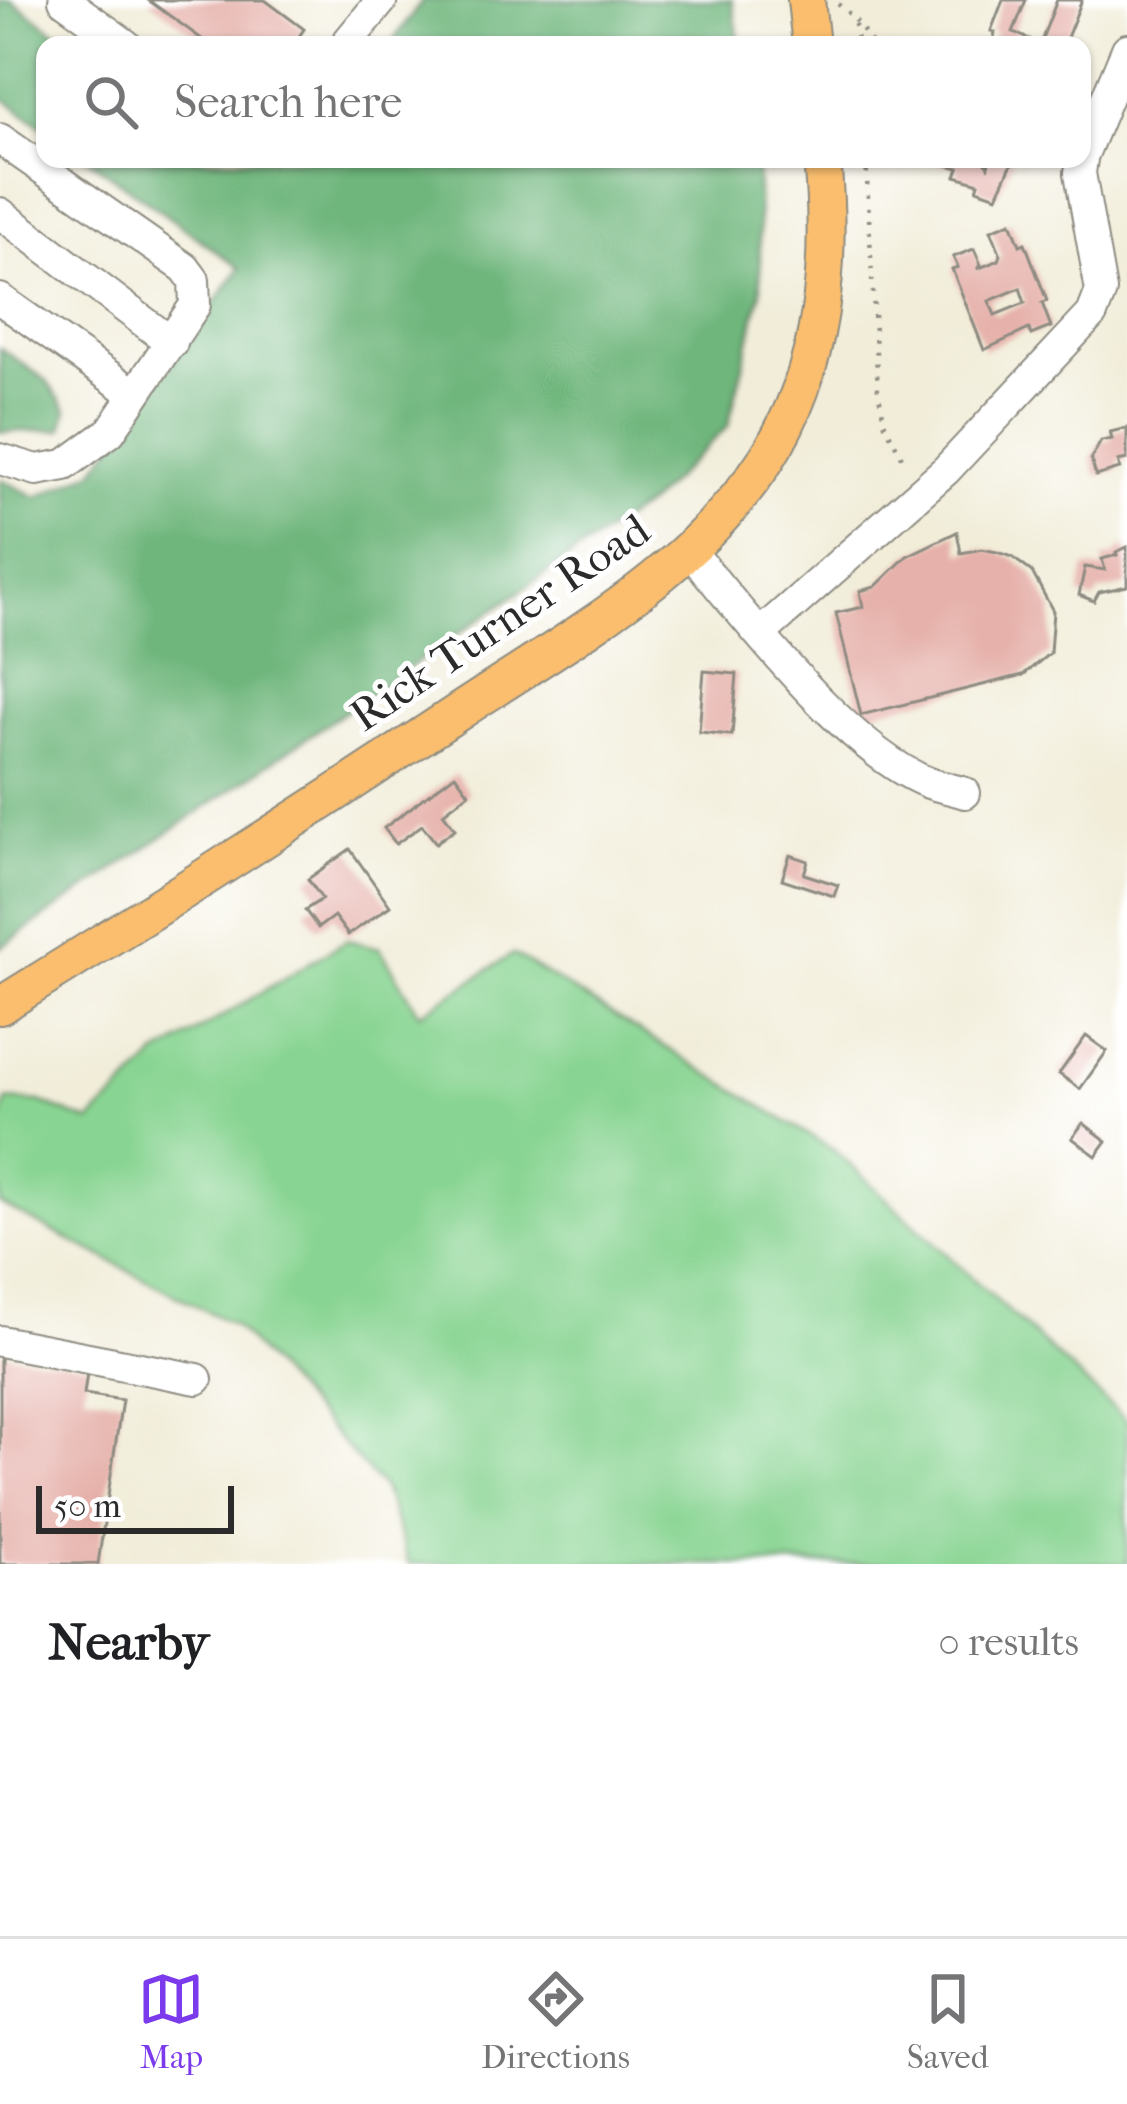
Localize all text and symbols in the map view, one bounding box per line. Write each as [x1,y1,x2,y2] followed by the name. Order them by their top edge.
[36,36,1091,168] search box
[78,69,144,135] icon: search
[174,76,402,129] text: Search here
[340,503,660,743] street label: Rick Turner Road
[36,1480,234,1533] scale bar
[54,1487,121,1526] text: 50 m
[48,1612,209,1672] text: Nearby
[938,1619,1079,1665] text: 0 results
[138,1966,204,2077] tab: Map
[481,1966,630,2077] tab: Directions
[907,1966,989,2077] tab: Saved

